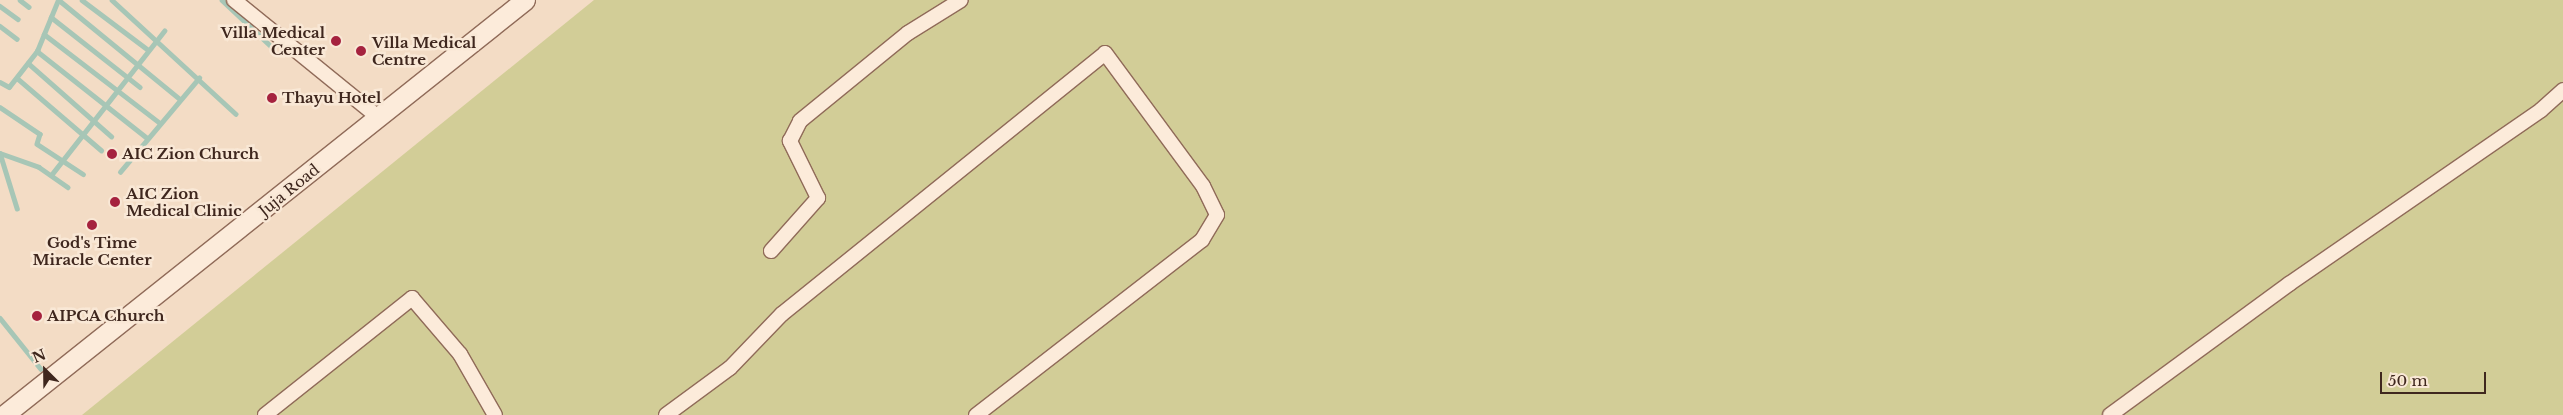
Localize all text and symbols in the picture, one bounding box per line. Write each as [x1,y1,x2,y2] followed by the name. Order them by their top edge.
[221,23,325,58] place label: Villa Medical Center
[372,33,476,68] place label: Villa Medical Centre
[329,34,343,48] marker: Villa Medical Center
[354,44,368,58] marker: Villa Medical Centre
[282,89,381,107] place label: Thayu Hotel
[266,92,278,104] marker: Thayu Hotel
[122,145,259,163] place label: AIC Zion Church
[106,148,118,160] marker: AIC Zion Church
[255,160,323,220] street label: Juja Road
[126,184,242,219] place label: AIC Zion Medical Clinic
[108,195,122,209] marker: AIC Zion Medical Clinic
[86,219,98,231] marker: God's Time Miracle Center
[32,233,152,268] place label: God's Time Miracle Center
[47,307,165,325] place label: AIPCA Church
[31,310,43,322] marker: AIPCA Church
[20,345,70,395] north arrow
[30,345,49,367] text: N
[2383,362,2489,394] scale bar
[2388,371,2428,390] text: 50 m

